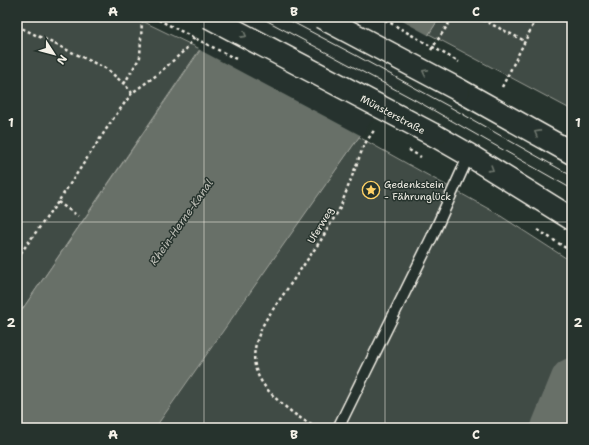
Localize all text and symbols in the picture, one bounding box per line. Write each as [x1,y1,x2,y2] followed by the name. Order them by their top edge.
[108,3,118,20] text: A
[290,3,298,20] text: B
[472,3,480,20] text: C
[239,30,247,38] one-way arrow
[34,34,74,74] north arrow
[53,52,70,68] text: N
[422,69,429,76] one-way arrow
[358,92,428,137] street label: Münsterstraße
[8,114,14,131] text: 1
[575,114,581,131] text: 1
[534,131,541,138] one-way arrow
[487,164,494,172] one-way arrow
[146,176,217,268] water label: Rhein-Herne-Kanal
[384,178,451,203] place label: Gedenkstein - Fährunglück
[361,180,381,200] place icon: Gedenkstein - Fährunglück
[304,205,336,246] street label: Uferweg
[6,314,16,331] text: 2
[573,314,583,331] text: 2
[108,426,118,443] text: A
[290,426,298,443] text: B
[472,426,480,443] text: C

